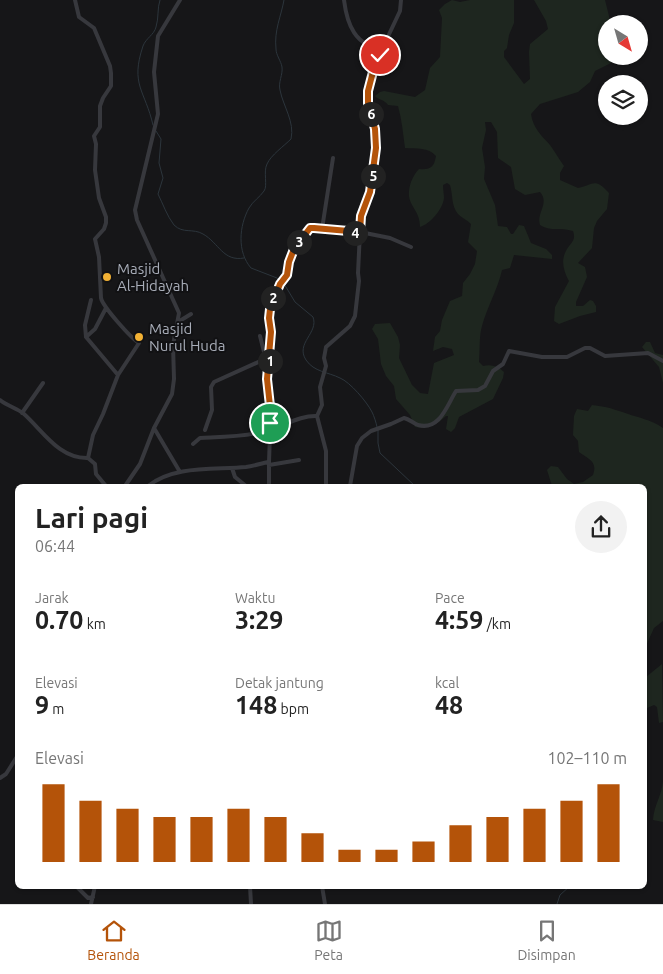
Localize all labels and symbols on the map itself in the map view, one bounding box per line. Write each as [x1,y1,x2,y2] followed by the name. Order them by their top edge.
[598,15,648,65] north arrow
[359,34,401,76] pin
[358,102,384,126] pin: 6
[360,164,386,188] pin: 5
[342,220,368,246] pin: 4
[286,230,312,254] pin: 3
[117,260,189,294] place label: Masjid Al-Hidayah
[101,271,113,283] marker: Masjid Al-Hidayah
[260,286,286,310] pin: 2
[149,320,225,354] place label: Masjid Nurul Huda
[133,331,145,343] marker: Masjid Nurul Huda
[258,348,282,374] pin: 1
[249,402,291,444] pin

